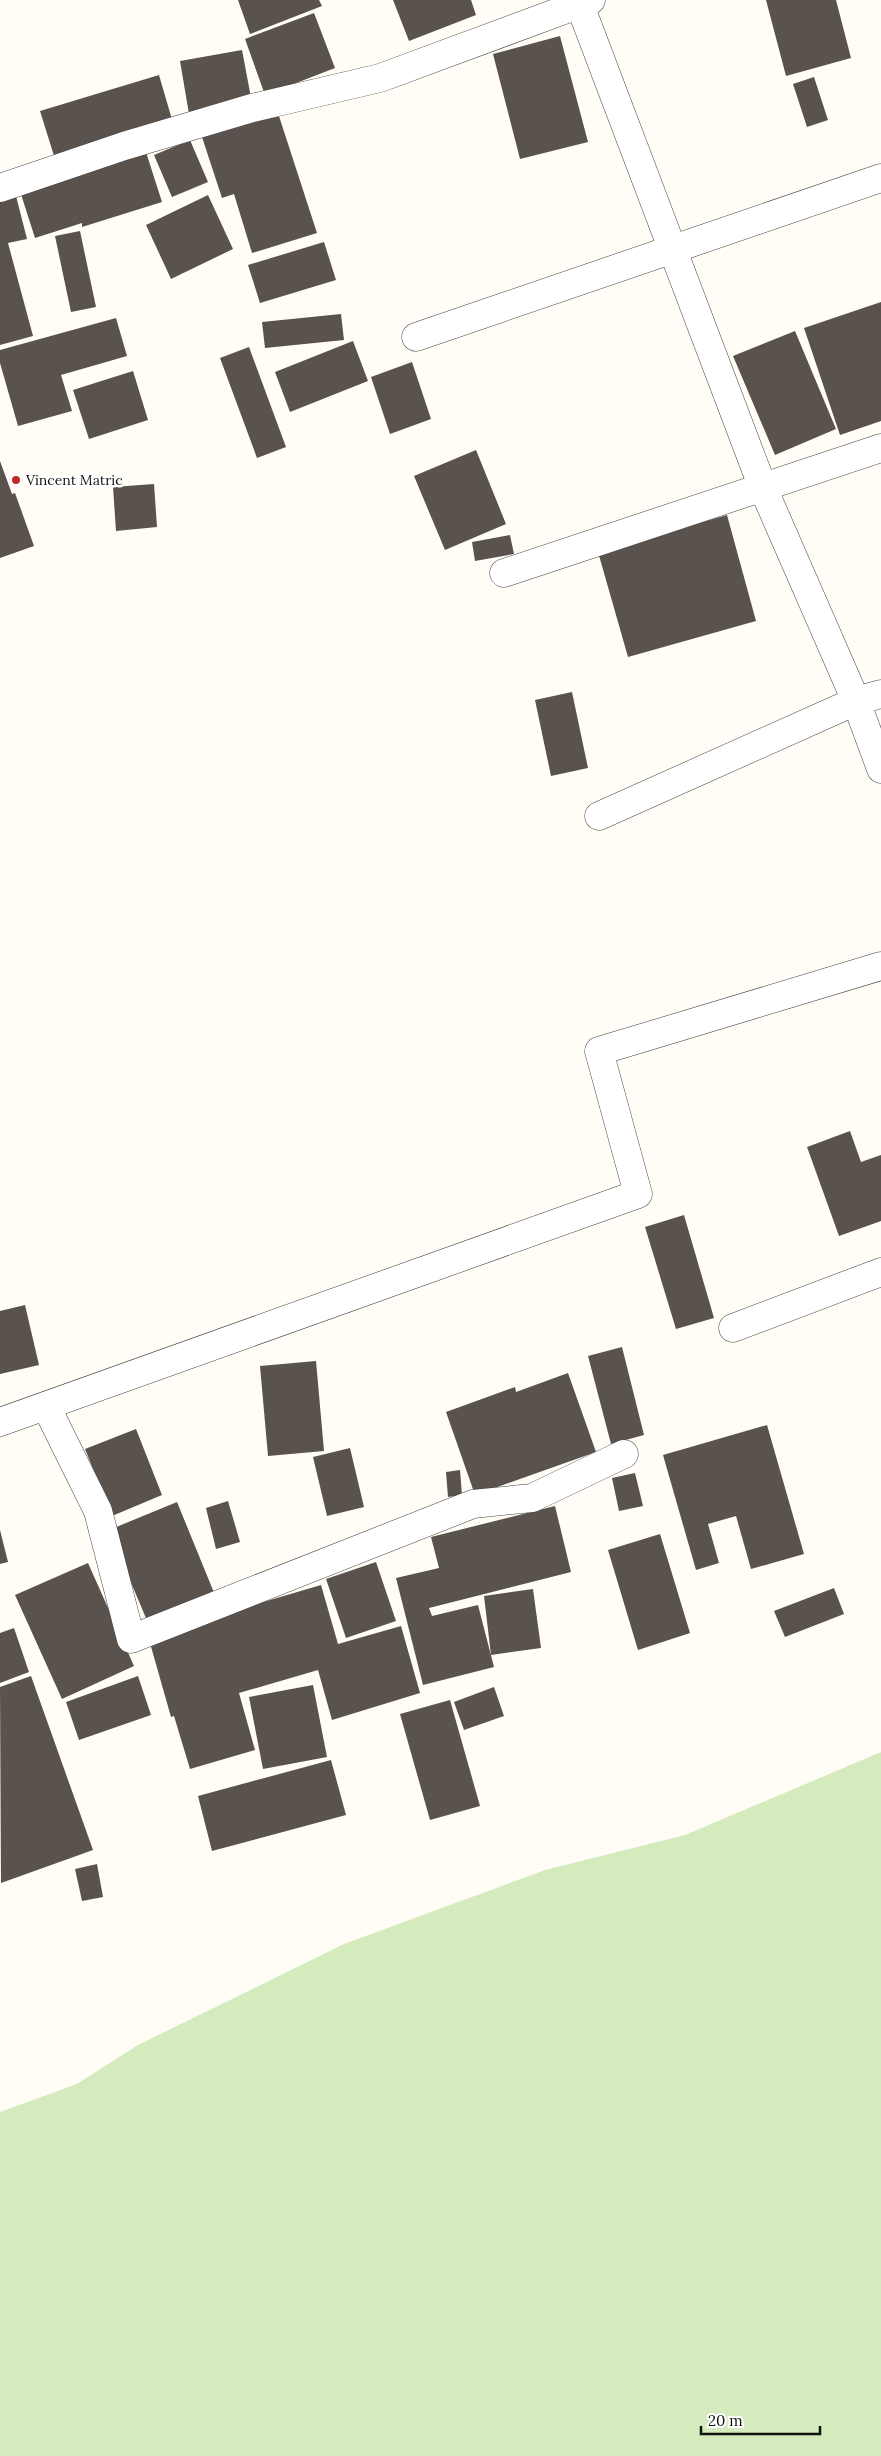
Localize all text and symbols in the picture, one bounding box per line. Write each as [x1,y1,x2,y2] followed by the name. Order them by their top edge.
[25,471,123,489] place label: Vincent Matric
[10,474,22,486] marker: Vincent Matric
[701,2404,820,2436] scale bar
[708,2411,743,2430] text: 20 m

